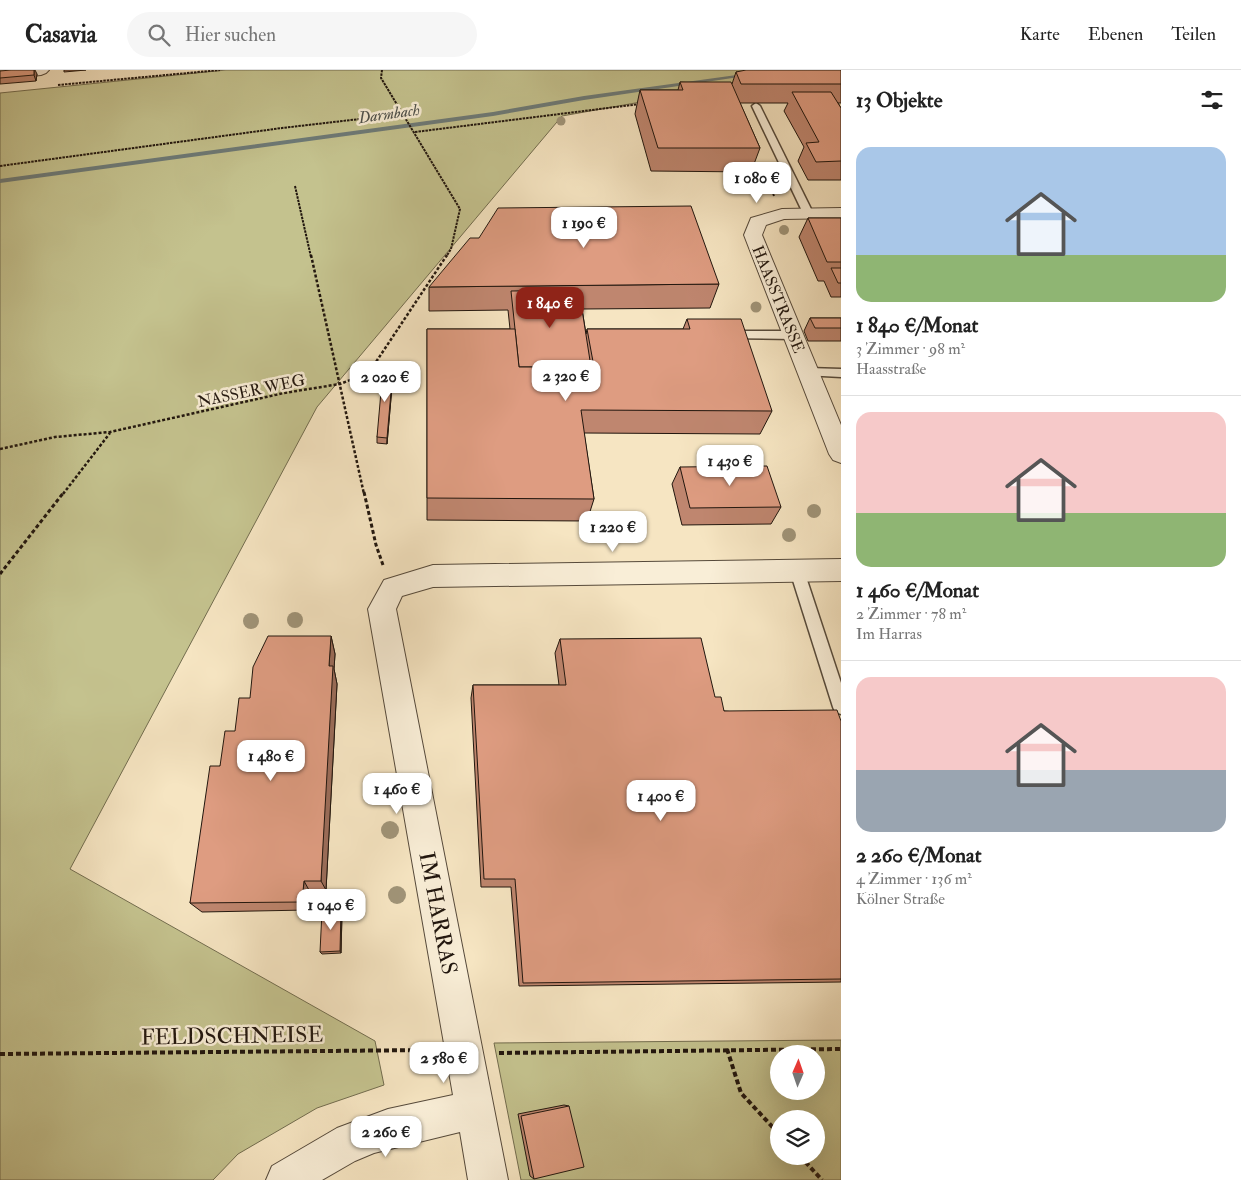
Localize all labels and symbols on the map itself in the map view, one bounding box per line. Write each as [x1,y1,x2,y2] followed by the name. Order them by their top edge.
[356,100,421,128] water label: Darmbach
[711,162,803,204] pin: 1 080 €
[538,206,630,249] pin: 1 190 €
[747,243,809,356] street label: HAASSTRASSE
[504,286,596,329] pin: 1 840 €
[339,360,431,403] pin: 2 020 €
[520,360,612,402] pin: 2 320 €
[196,370,307,412] street label: NASSER WEG
[684,444,776,487] pin: 1 430 €
[567,510,659,553] pin: 1 220 €
[225,740,317,782] pin: 1 480 €
[351,772,443,815] pin: 1 460 €
[615,780,707,822] pin: 1 400 €
[412,849,464,977] street label: IM HARRAS
[285,888,377,931] pin: 1 040 €
[141,1020,324,1052] street label: FELDSCHNEISE
[398,1042,490,1084] pin: 2 580 €
[770,1045,825,1100] north arrow
[340,1116,432,1158] pin: 2 260 €

